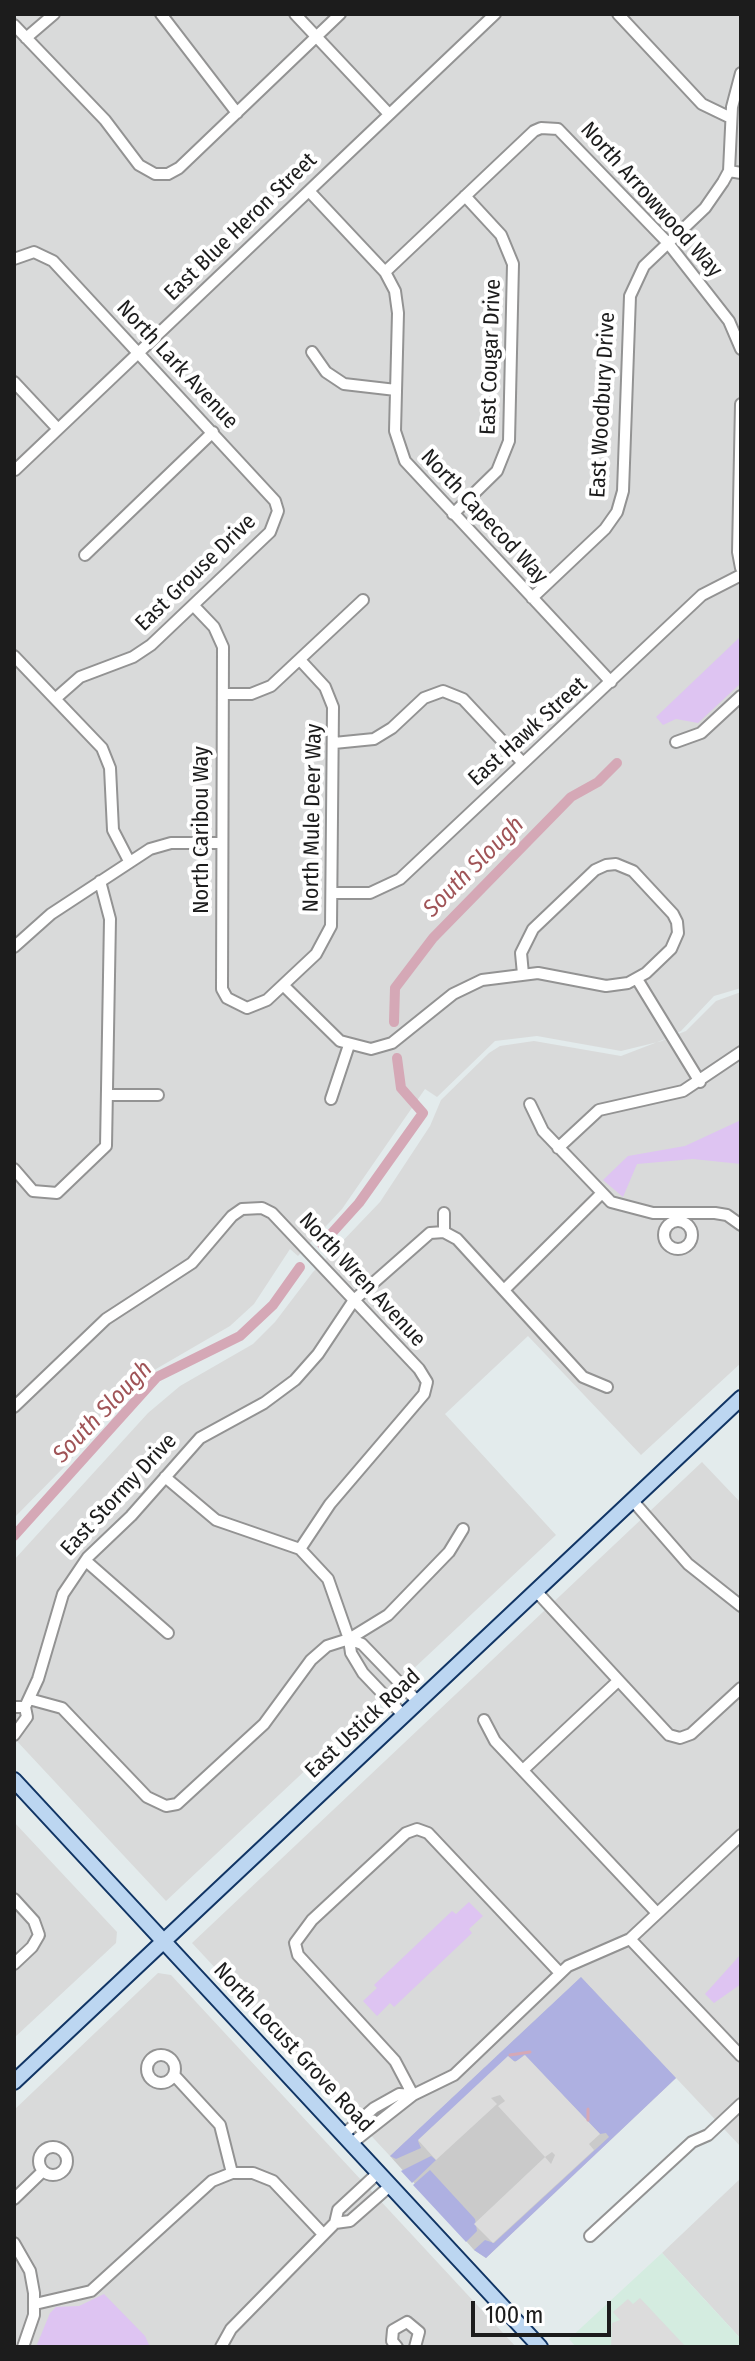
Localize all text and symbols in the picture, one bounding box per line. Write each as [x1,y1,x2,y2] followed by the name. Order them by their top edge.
[574,117,728,283] street label: North Arrowwood Way
[159,148,323,306] street label: East Blue Heron Street
[475,278,507,436] street label: East Cougar Drive
[111,295,243,435] street label: North Lark Avenue
[585,311,621,499] street label: East Woodbury Drive
[415,444,553,590] street label: North Capecod Way
[130,509,262,637] street label: East Grouse Drive
[463,672,593,792] street label: East Hawk Street
[298,723,328,913] street label: North Mule Deer Way
[189,746,215,914] street label: North Caribou Way
[418,811,530,923] water label: South Slough
[293,1207,431,1353] street label: North Wren Avenue
[47,1355,159,1469] water label: South Slough
[56,1428,182,1562] street label: East Stormy Drive
[300,1664,426,1784] street label: East Ustick Road
[208,1958,378,2138] street label: North Locust Grove Road
[475,2285,615,2335] scale bar
[485,2301,543,2329] text: 100 m

